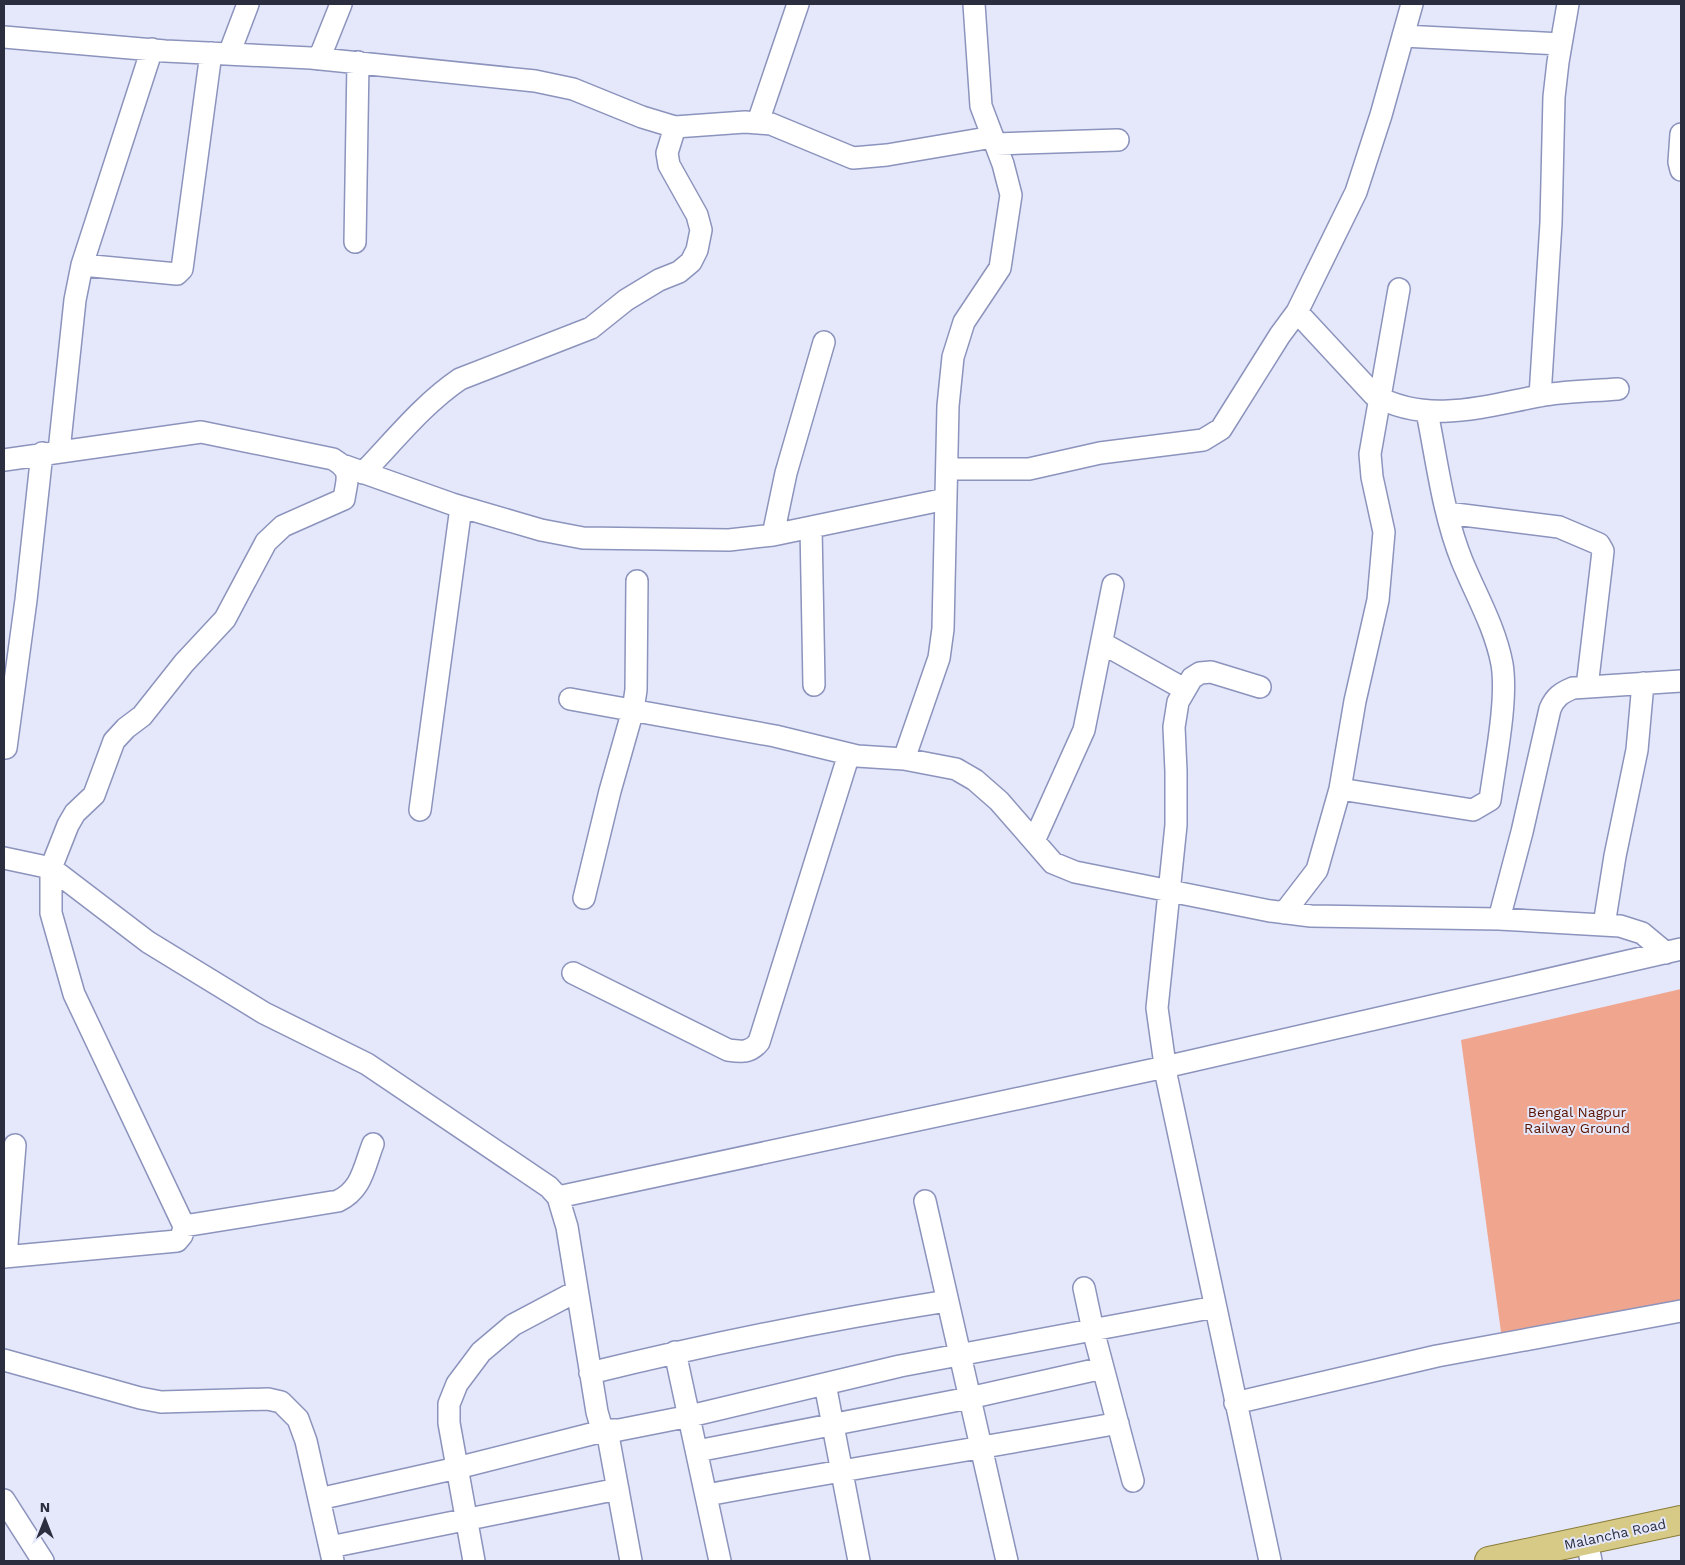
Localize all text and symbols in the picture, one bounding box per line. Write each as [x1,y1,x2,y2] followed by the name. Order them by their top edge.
[1524,1104,1630,1136] park label: Bengal Nagpur Railway Ground
[20,1495,70,1545] north arrow
[40,1499,50,1515] text: N
[1563,1515,1667,1553] street label: Malancha Road

